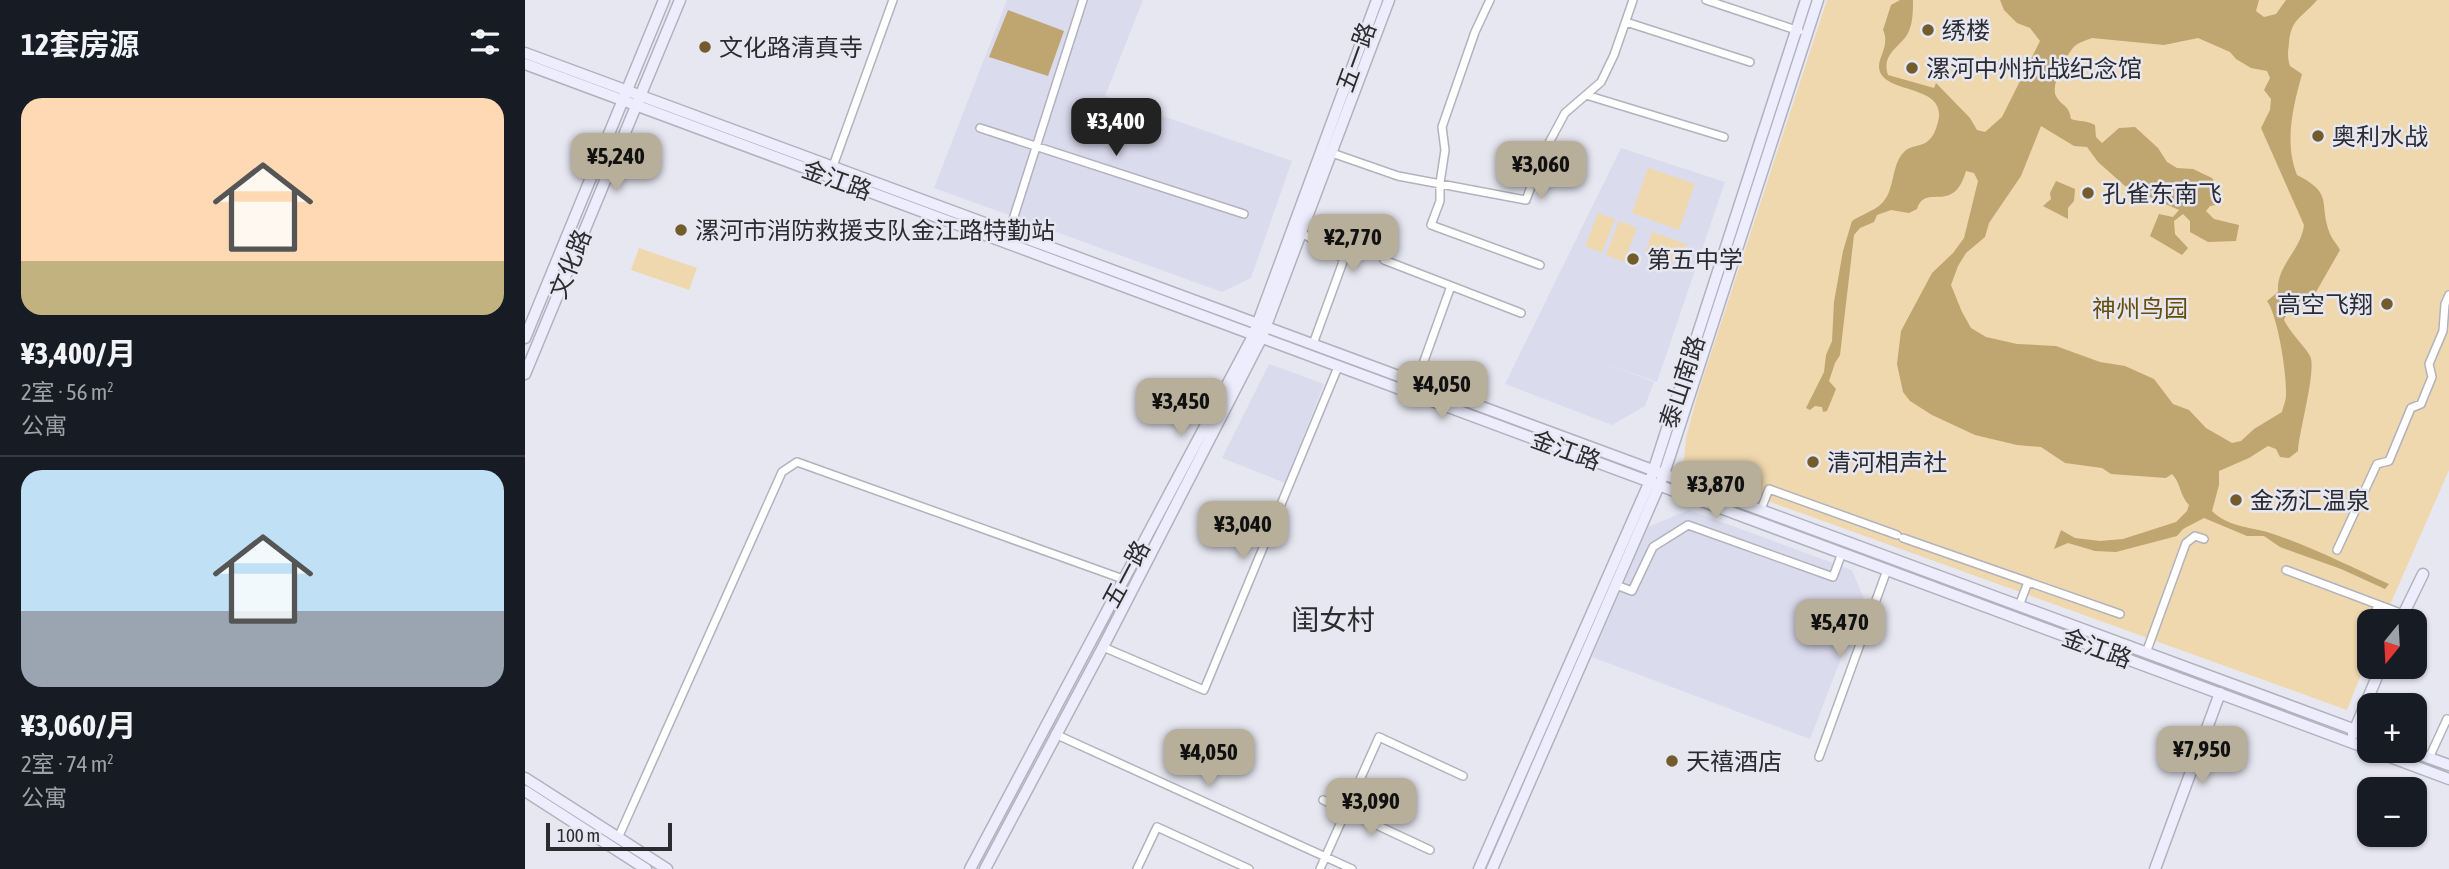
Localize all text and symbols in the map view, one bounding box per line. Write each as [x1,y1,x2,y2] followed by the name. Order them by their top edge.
[1942,17,1990,44] place label: 绣楼
[1331,19,1381,95] street label: 五一路
[1920,22,1936,38] marker: 绣楼
[466,23,504,61] icon: filters
[21,27,139,61] text: 12套房源
[719,34,863,61] place label: 文化路清真寺
[697,39,713,55] marker: 文化路清真寺
[1926,55,2142,82] place label: 漯河中州抗战纪念馆
[1904,60,1920,76] marker: 漯河中州抗战纪念馆
[1059,99,1173,158] pin: ¥3,400
[1087,108,1145,134] text: ¥3,400
[2332,123,2428,150] place label: 奥利水战
[2310,128,2326,144] marker: 奥利水战
[559,134,673,193] pin: ¥5,240
[1484,142,1598,201] pin: ¥3,060
[587,143,645,169] text: ¥5,240
[200,144,326,270] icon: home
[1512,151,1570,177] text: ¥3,060
[799,155,875,205] street label: 金江路
[2102,180,2222,207] place label: 孔雀东南飞
[2080,185,2096,201] marker: 孔雀东南飞
[1296,215,1410,274] pin: ¥2,770
[695,217,1055,244] place label: 漯河市消防救援支队金江路特勤站
[673,222,689,238] marker: 漯河市消防救援支队金江路特勤站
[1324,224,1382,250] text: ¥2,770
[544,226,596,302] street label: 文化路
[1647,246,1743,273] place label: 第五中学
[1625,251,1641,267] marker: 第五中学
[2277,291,2373,318] place label: 高空飞翔
[2092,295,2188,322] park label: 神州鸟园
[2379,296,2395,312] marker: 高空飞翔
[1654,332,1710,432] street label: 泰山南路
[21,336,136,370] text: ¥3,400/月
[1385,362,1499,421] pin: ¥4,050
[1413,371,1471,397] text: ¥4,050
[1124,378,1238,438] pin: ¥3,450
[21,379,114,405] text: 2室 · 56 m²
[1152,388,1210,414] text: ¥3,450
[21,413,67,439] text: 公寓
[1528,425,1604,475] street label: 金江路
[1827,449,1947,476] place label: 清河相声社
[1805,454,1821,470] marker: 清河相声社
[1659,462,1773,521] pin: ¥3,870
[1687,471,1745,497] text: ¥3,870
[2250,487,2370,514] place label: 金汤汇温泉
[2228,492,2244,508] marker: 金汤汇温泉
[1186,502,1300,561] pin: ¥3,040
[1214,511,1272,537] text: ¥3,040
[200,516,326,642] icon: home
[1097,536,1155,612] street label: 五一路
[1783,600,1897,659] pin: ¥5,470
[1291,604,1375,636] district label: 闺女村
[1811,609,1869,635] text: ¥5,470
[2357,609,2427,679] north arrow
[2357,609,2427,847] map controls
[2059,623,2135,673] street label: 金江路
[2357,693,2427,763] button: +
[21,708,136,742] text: ¥3,060/月
[2145,726,2259,786] pin: ¥7,950
[1152,730,1266,789] pin: ¥4,050
[2173,736,2231,762] text: ¥7,950
[1180,739,1238,765] text: ¥4,050
[1686,748,1782,775] place label: 天禧酒店
[21,751,114,777] text: 2室 · 74 m²
[1664,753,1680,769] marker: 天禧酒店
[2357,777,2427,847] button: −
[1314,778,1428,838] pin: ¥3,090
[21,785,67,811] text: 公寓
[1342,788,1400,814] text: ¥3,090
[546,820,672,852] scale bar
[557,824,600,846] text: 100 m

